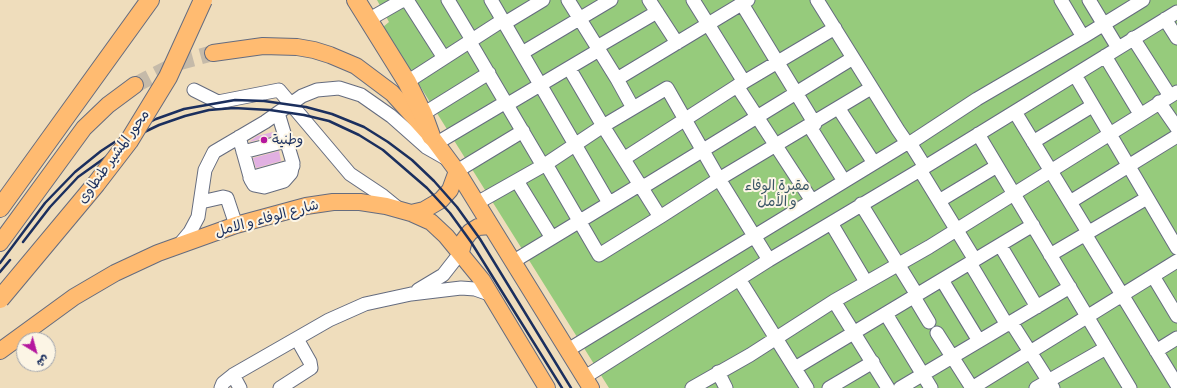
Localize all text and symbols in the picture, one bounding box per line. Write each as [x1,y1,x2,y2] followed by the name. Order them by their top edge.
[74,107,154,207] street label: محور المشير طنطاوى
[272,132,303,148] place label: وطنية
[259,135,269,145] marker: وطنية
[744,178,810,210] park label: مقبرة الوفاء و الأمل
[213,197,321,241] street label: شارع الوفاء و الامل
[16,332,56,372] north arrow
[34,352,52,370] text: ش

